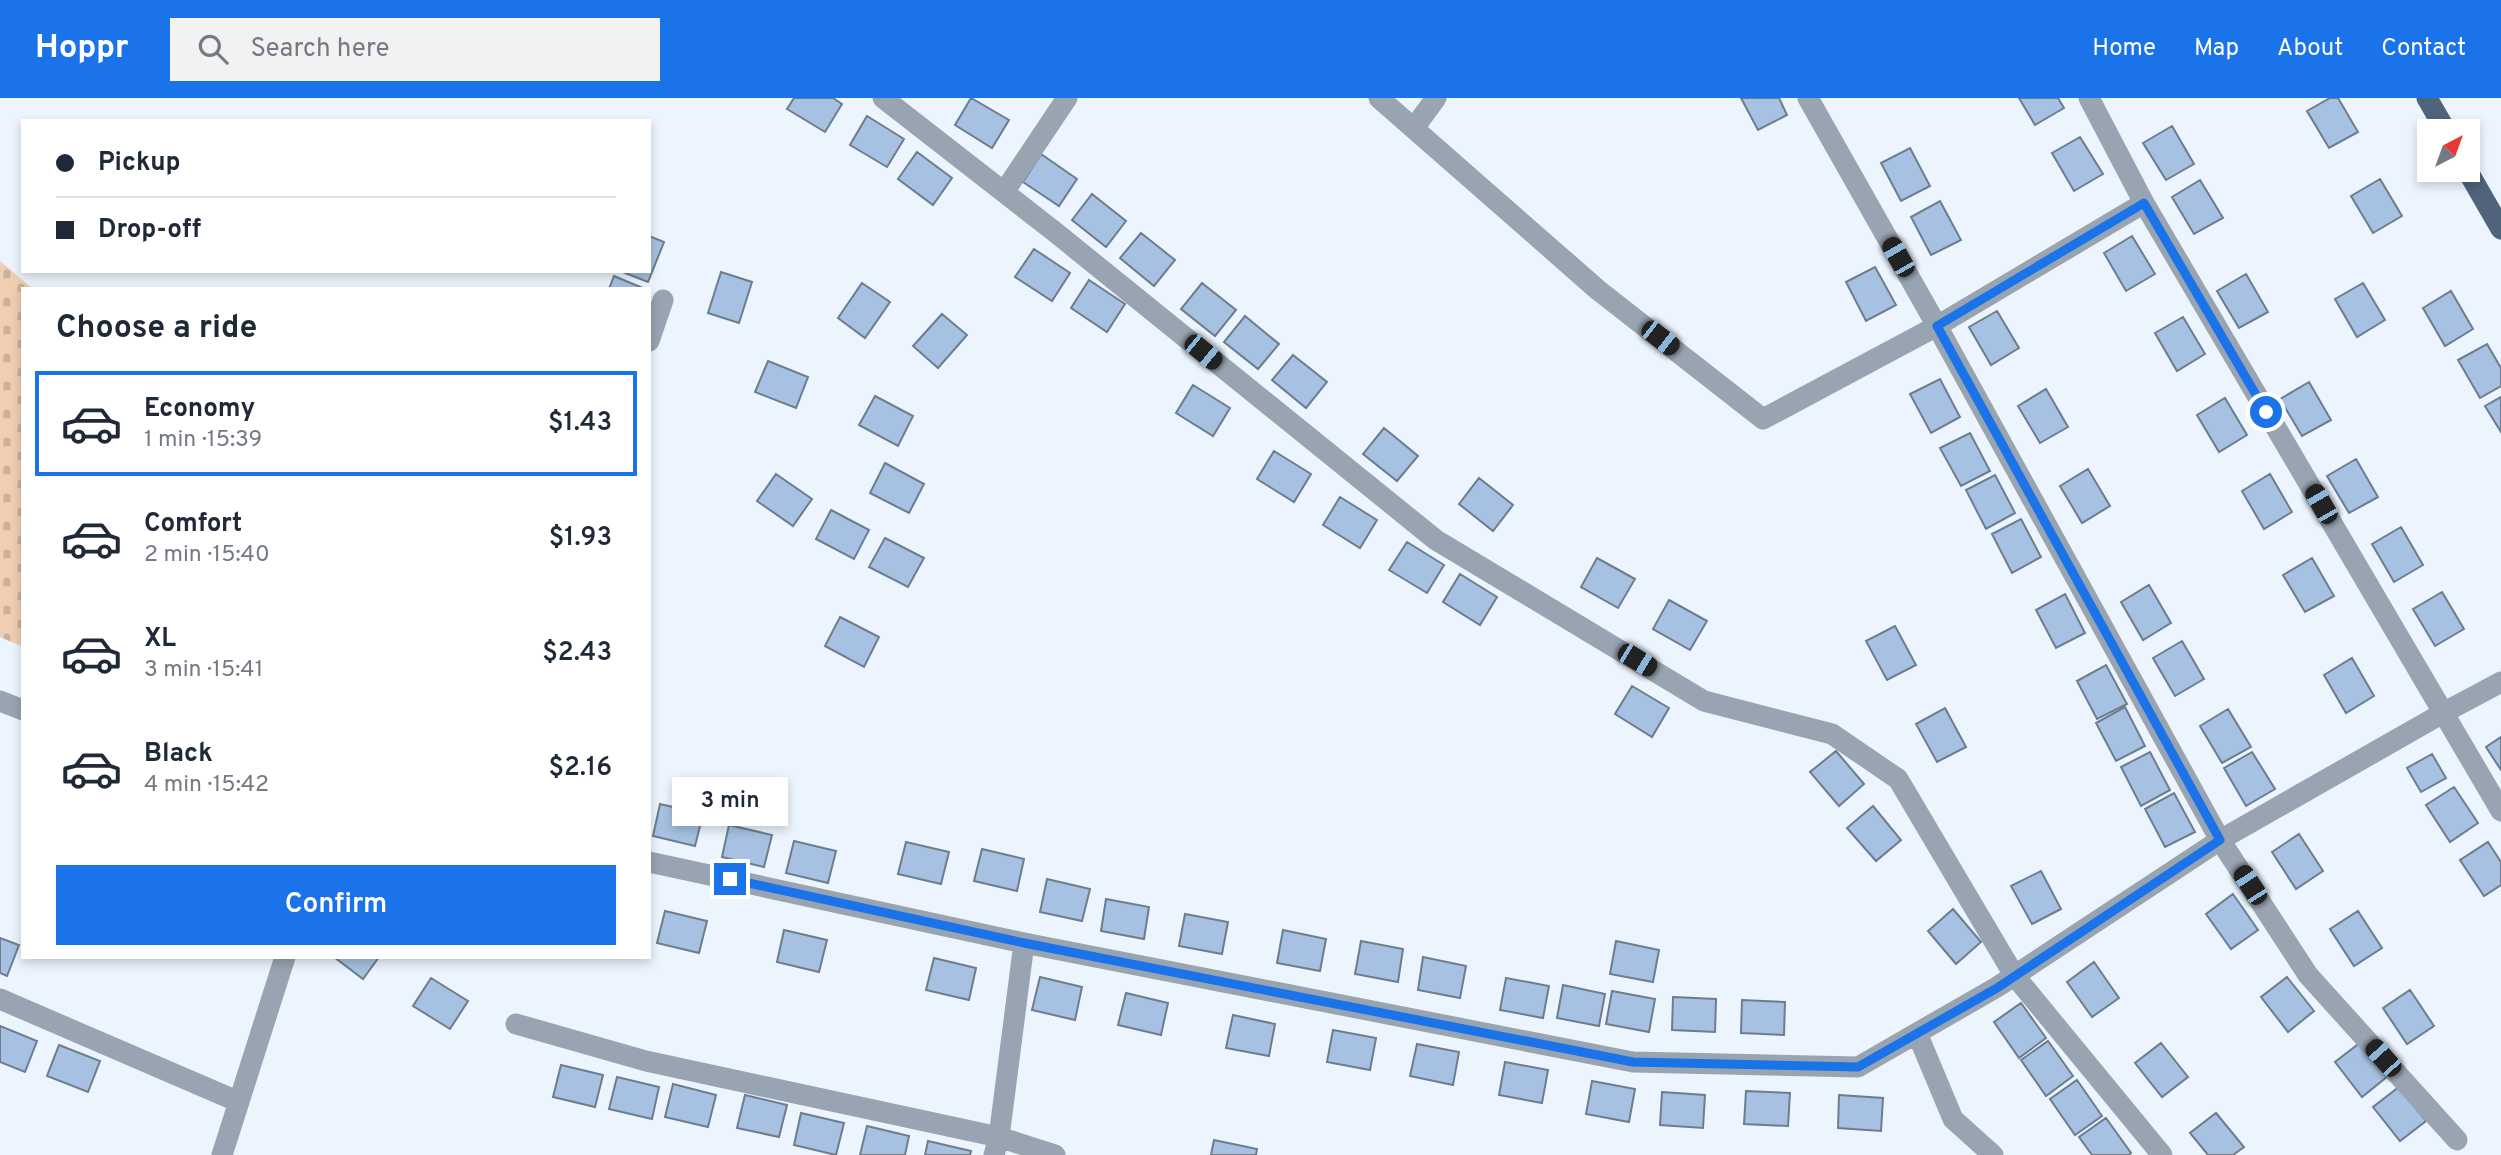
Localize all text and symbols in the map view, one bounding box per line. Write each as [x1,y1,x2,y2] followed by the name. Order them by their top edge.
[170,18,660,81] search box
[35,28,128,70] text: Hoppr
[194,30,232,68] icon: search
[250,33,389,66] text: Search here
[2092,34,2156,64] text: Home
[2194,34,2239,64] text: Map
[2277,34,2343,64] text: About
[2381,34,2466,64] text: Contact
[2417,119,2480,182] north arrow
[2417,119,2480,182] map controls
[98,147,181,180] text: Pickup
[98,214,201,247] text: Drop-off
[1879,234,1918,280] car
[56,309,257,349] text: Choose a ride
[1637,317,1684,359] car
[1181,331,1226,373] car
[60,392,123,455] icon: car
[144,393,255,426] text: Economy
[2250,396,2282,428] route start
[548,407,612,440] text: $1.43
[144,426,262,455] text: 1 min · 15:39
[2302,481,2341,527] car
[60,507,123,570] icon: car
[144,508,242,541] text: Comfort
[549,522,612,555] text: $1.93
[144,541,270,570] text: 2 min · 15:40
[60,622,123,685] icon: car
[144,623,176,656] text: XL
[542,637,612,670] text: $2.43
[1614,640,1661,680] car
[144,656,263,685] text: 3 min · 15:41
[60,737,123,800] icon: car
[144,738,213,771] text: Black
[548,752,612,785] text: $2.16
[144,771,269,800] text: 4 min · 15:42
[672,778,788,826] callout: 3 min
[700,787,760,816] text: 3 min
[2230,862,2271,908] car
[714,863,746,895] route end
[56,865,616,945] button: Confirm
[2362,1035,2405,1081] car

